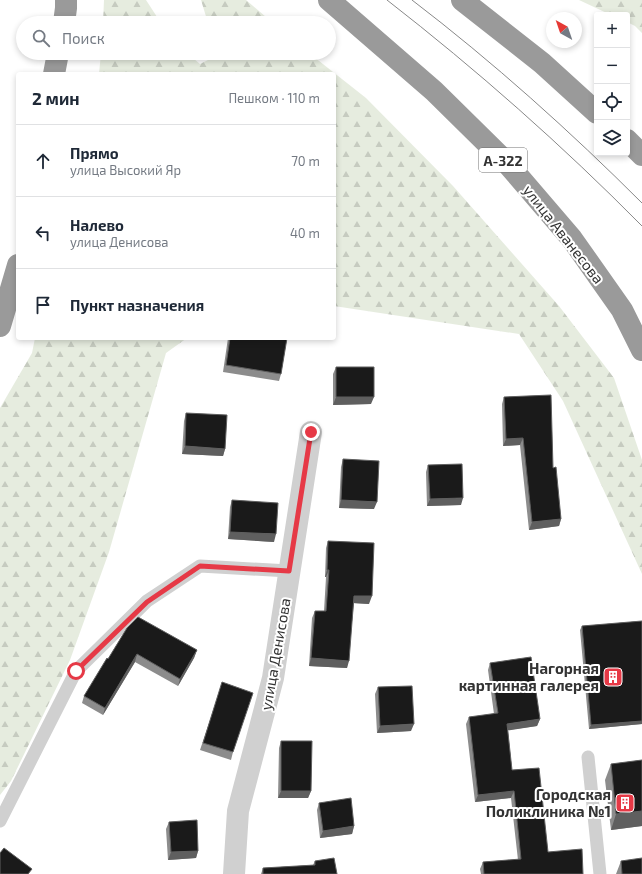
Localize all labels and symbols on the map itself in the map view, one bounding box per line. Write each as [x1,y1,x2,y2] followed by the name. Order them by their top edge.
[546,12,582,48] north arrow
[479,148,527,172] road number: А-322
[519,181,608,288] street label: улица Аванесова
[302,423,320,441] route end
[256,596,295,712] street label: улица Денисова
[459,659,599,694] place label: Нагорная картинная галерея
[67,662,85,680] route start
[602,666,624,688] building icon: Нагорная картинная галерея
[486,785,611,820] place label: Городская Поликлиника №1
[614,792,636,814] building icon: Городская Поликлиника №1

